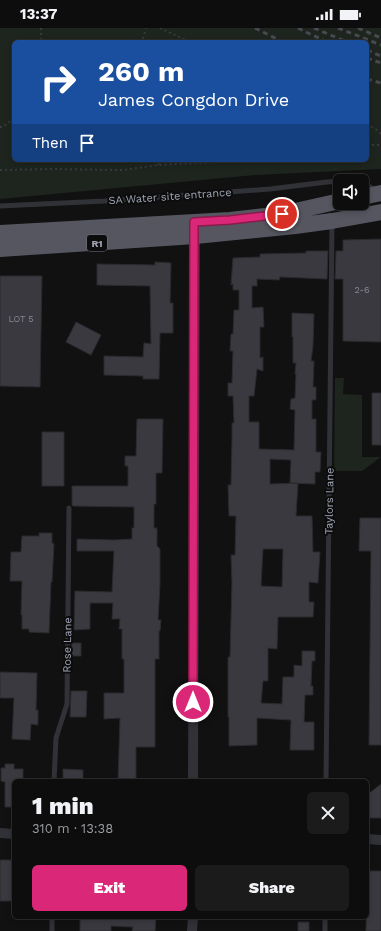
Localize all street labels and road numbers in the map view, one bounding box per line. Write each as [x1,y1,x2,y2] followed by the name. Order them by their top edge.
[108,186,232,207] street label: SA Water site entrance
[87,235,107,251] road number: R1
[322,467,337,535] street label: Taylors Lane
[61,617,74,673] street label: Rose Lane

